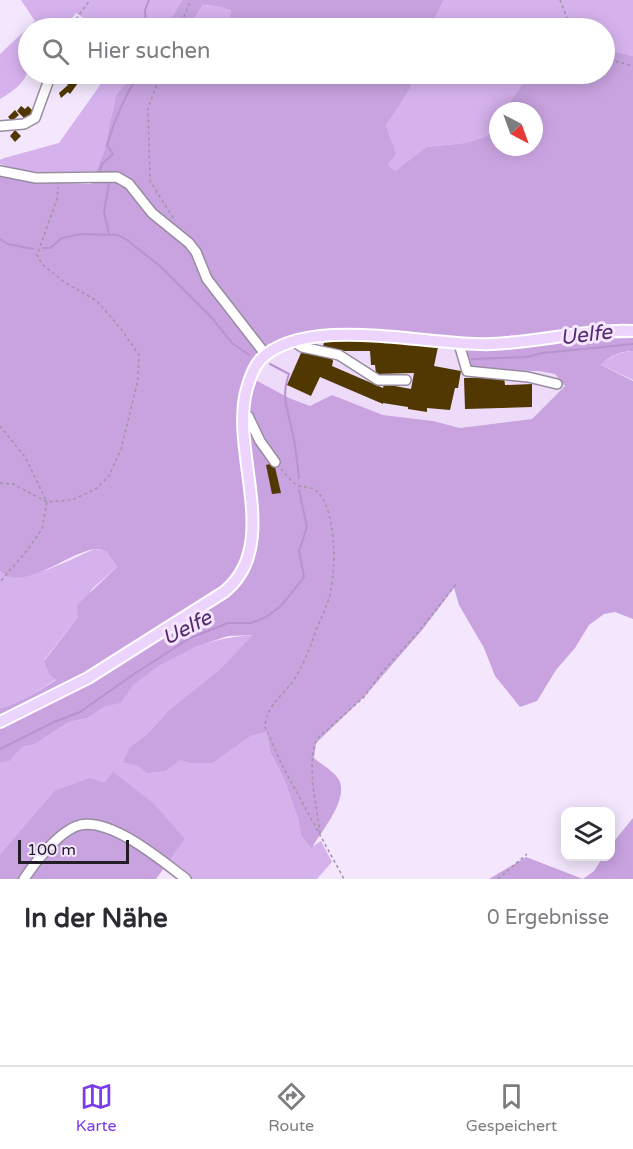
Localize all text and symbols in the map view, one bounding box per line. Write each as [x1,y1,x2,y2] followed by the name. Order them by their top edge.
[18,18,615,84] search box
[39,35,72,68] icon: search
[87,38,210,64] text: Hier suchen
[489,102,543,156] north arrow
[559,319,614,351] water label: Uelfe
[158,605,217,651] water label: Uelfe
[561,807,615,861] map controls
[561,807,615,861] button: layers
[18,837,129,864] scale bar
[27,840,76,860] text: 100 m
[24,903,168,934] text: In der Nähe
[487,906,609,930] text: 0 Ergebnisse
[76,1080,117,1136] tab: Karte
[268,1080,314,1136] tab: Route
[466,1080,557,1136] tab: Gespeichert

